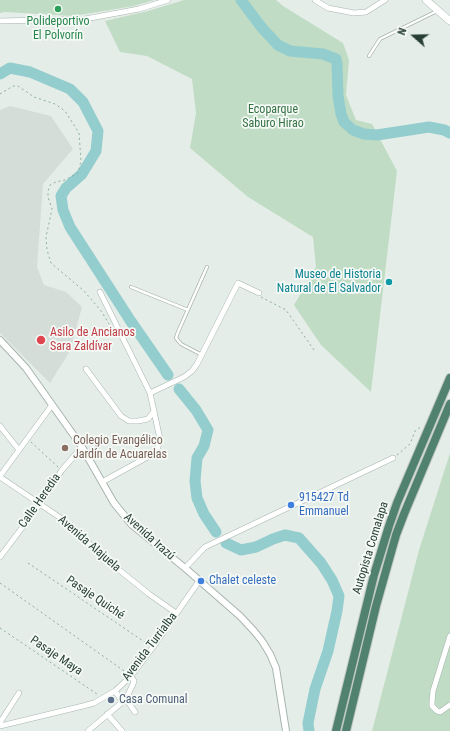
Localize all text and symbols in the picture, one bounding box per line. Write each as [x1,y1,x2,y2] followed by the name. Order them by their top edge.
[53,4,63,14] marker: Polideportivo El Polvorín
[27,15,89,43] place label: Polideportivo El Polvorín
[394,16,434,56] north arrow
[395,26,410,37] text: N
[242,103,304,131] park label: Ecoparque Saburo Hirao
[277,268,381,296] place label: Museo de Historia Natural de El Salvador
[384,277,394,287] marker: Museo de Historia Natural de El Salvador
[50,326,135,354] place label: Asilo de Ancianos Sara Zaldívar
[35,334,47,346] marker: Asilo de Ancianos Sara Zaldívar
[73,434,167,462] place label: Colegio Evangélico Jardín de Acuarelas
[60,443,70,453] marker: Colegio Evangélico Jardín de Acuarelas
[16,471,64,531] street label: Calle Heredia
[299,491,349,519] place label: 915427 Td Emmanuel
[286,500,296,510] marker: 915427 Td Emmanuel
[350,500,392,596] street label: Autopista Comalapa
[121,510,177,564] street label: Avenida Irazú
[55,513,123,575] street label: Avenida Alajuela
[63,573,127,623] street label: Pasaje Quiché
[209,574,276,588] place label: Chalet celeste
[196,576,206,586] marker: Chalet celeste
[120,610,180,684] street label: Avenida Turrialba
[27,633,85,679] street label: Pasaje Maya
[119,693,188,707] place label: Casa Comunal
[106,695,116,705] marker: Casa Comunal

